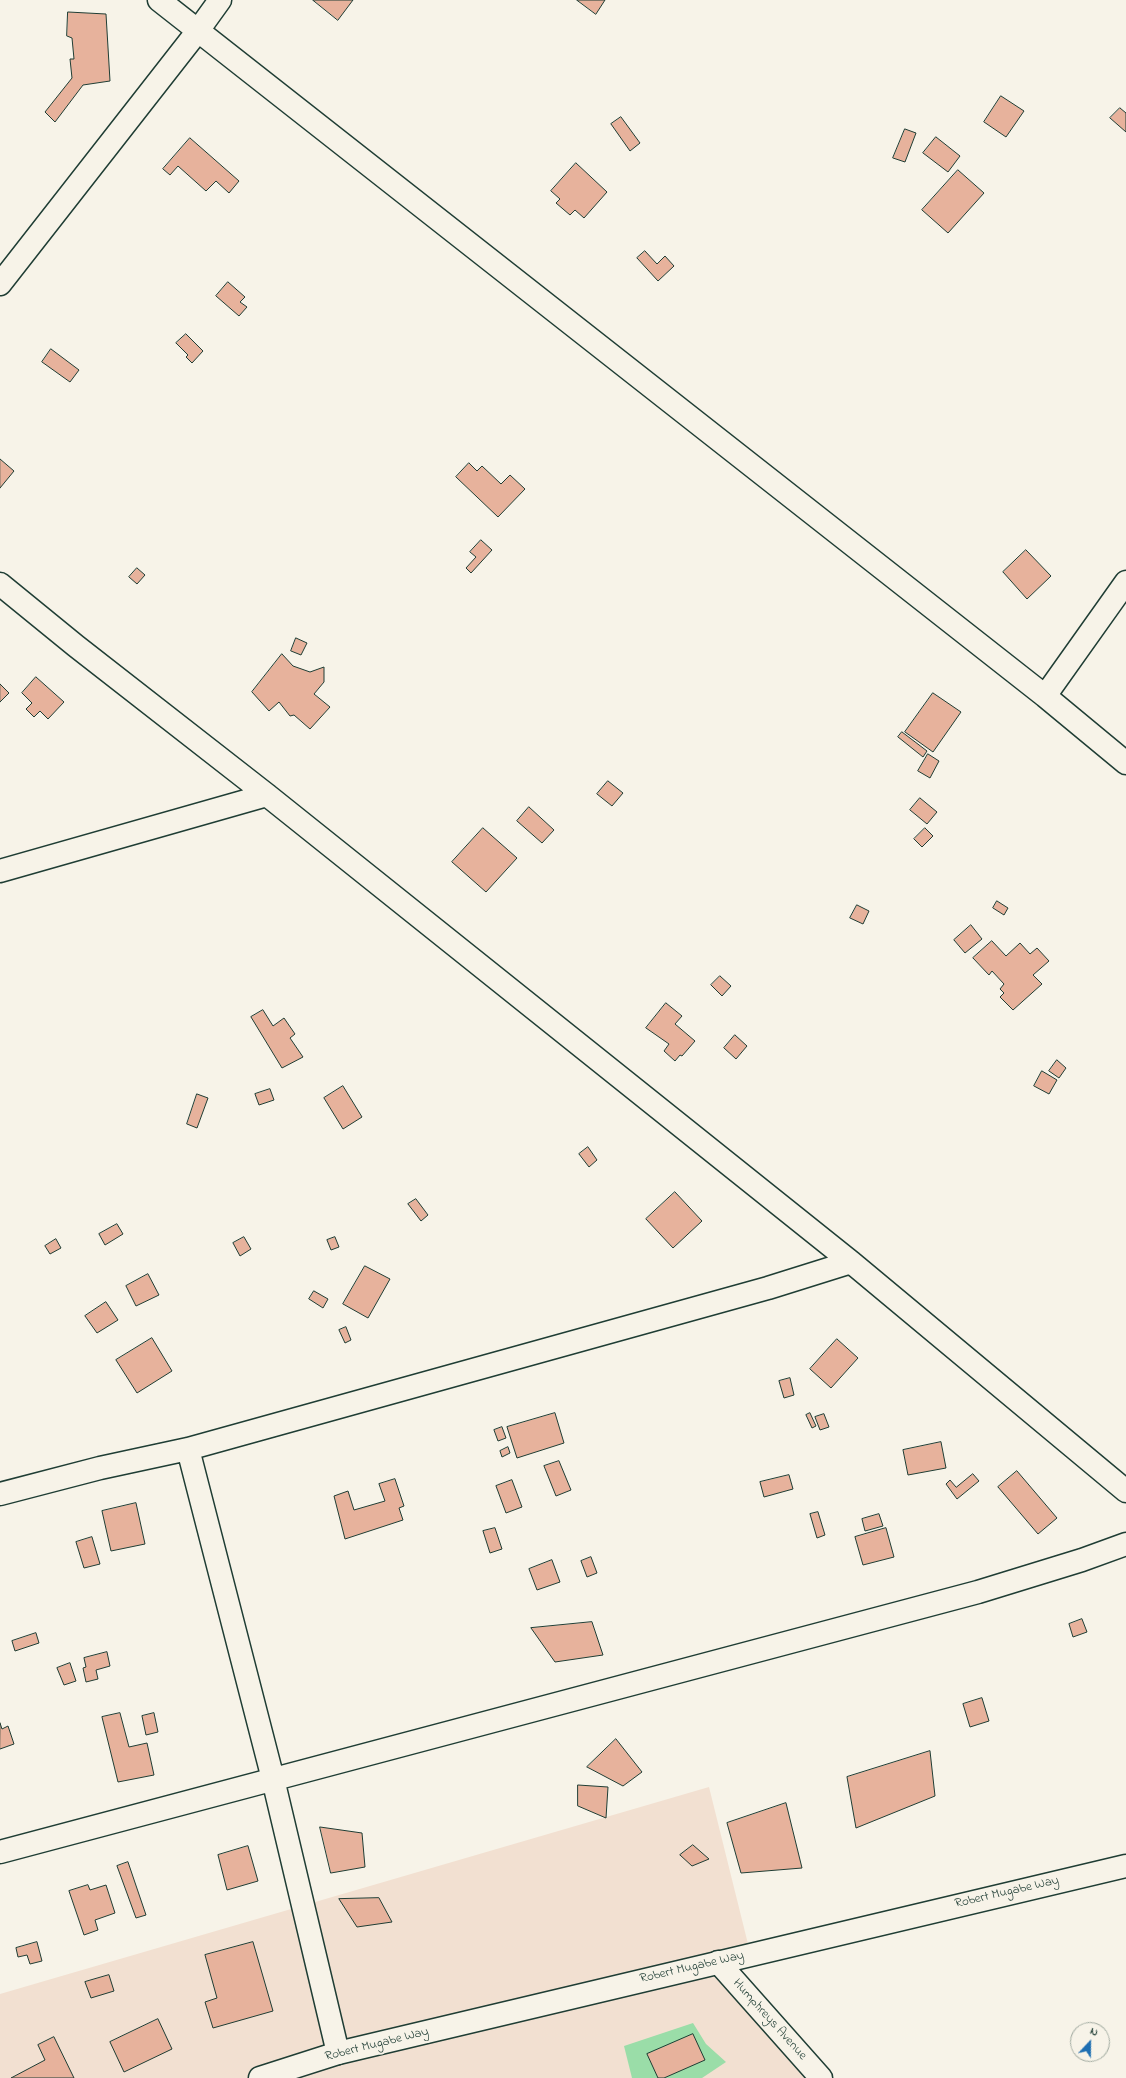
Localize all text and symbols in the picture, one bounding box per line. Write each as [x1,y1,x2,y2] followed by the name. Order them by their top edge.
[953,1873,1061,1913] street label: Robert Mugabe Way
[638,1948,746,1988] street label: Robert Mugabe Way
[729,1976,809,2064] street label: Humphreys Avenue
[1070,2022,1110,2062] north arrow
[1088,2023,1101,2041] text: N
[324,2025,430,2065] street label: Robert Mugabe Way

